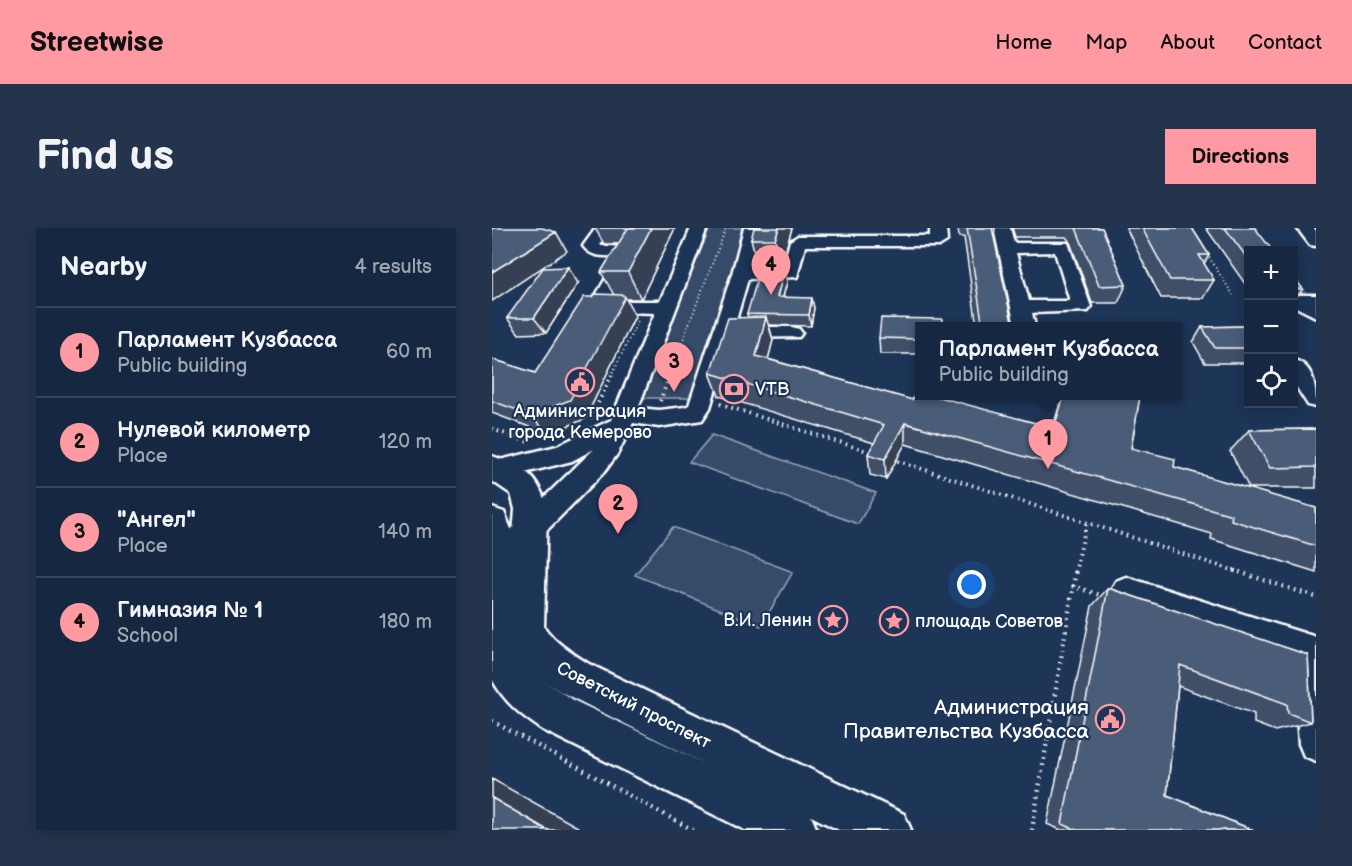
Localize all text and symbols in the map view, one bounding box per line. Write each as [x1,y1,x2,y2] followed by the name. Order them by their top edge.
[30,26,163,59] text: Streetwise
[995,30,1052,55] text: Home
[1085,30,1127,55] text: Map
[1160,30,1215,55] text: About
[1248,30,1322,55] text: Contact
[1165,129,1316,184] button: Directions
[36,131,174,182] text: Find us
[752,245,790,295] pin: 4
[1244,246,1298,408] map controls
[1244,246,1298,300] button: +
[60,252,147,283] text: Nearby
[354,255,432,279] text: 4 results
[1244,300,1298,354] button: −
[915,322,1182,400] popup
[117,327,337,354] text: Парламент Кузбасса
[938,336,1159,363] text: Парламент Кузбасса
[75,340,84,364] text: 1
[386,340,432,364] text: 60 m
[654,342,693,392] pin: 3
[117,354,247,378] text: Public building
[1244,354,1298,408] button: locate
[938,363,1069,387] text: Public building
[564,366,596,398] public building icon: Администрация города Кемерово
[718,373,750,405] bank icon: VTB
[755,379,789,400] place label: VTB
[508,401,652,443] place label: Администрация города Кемерово
[117,417,310,444] text: Нулевой километр
[1028,420,1068,469] pin: 1
[74,430,85,454] text: 2
[379,430,432,454] text: 120 m
[117,444,168,468] text: Place
[598,484,638,534] pin: 2
[117,507,196,534] text: "Ангел"
[74,520,85,544] text: 3
[378,520,432,544] text: 140 m
[117,534,168,558] text: Place
[957,570,986,599] your location
[117,597,263,624] text: Гимназия № 1
[817,604,849,636] place icon: В.И. Ленин
[878,605,910,637] place icon: площадь Советов
[74,610,85,634] text: 4
[379,610,432,634] text: 180 m
[723,610,812,631] place label: В.И. Ленин
[915,611,1064,632] place label: площадь Советов
[117,624,178,648] text: School
[553,658,715,754] street label: Советский проспект
[843,695,1090,744] place label: Администрация Правительства Кузбасса
[1094,703,1126,735] public building icon: Администрация Правительства Кузбасса

